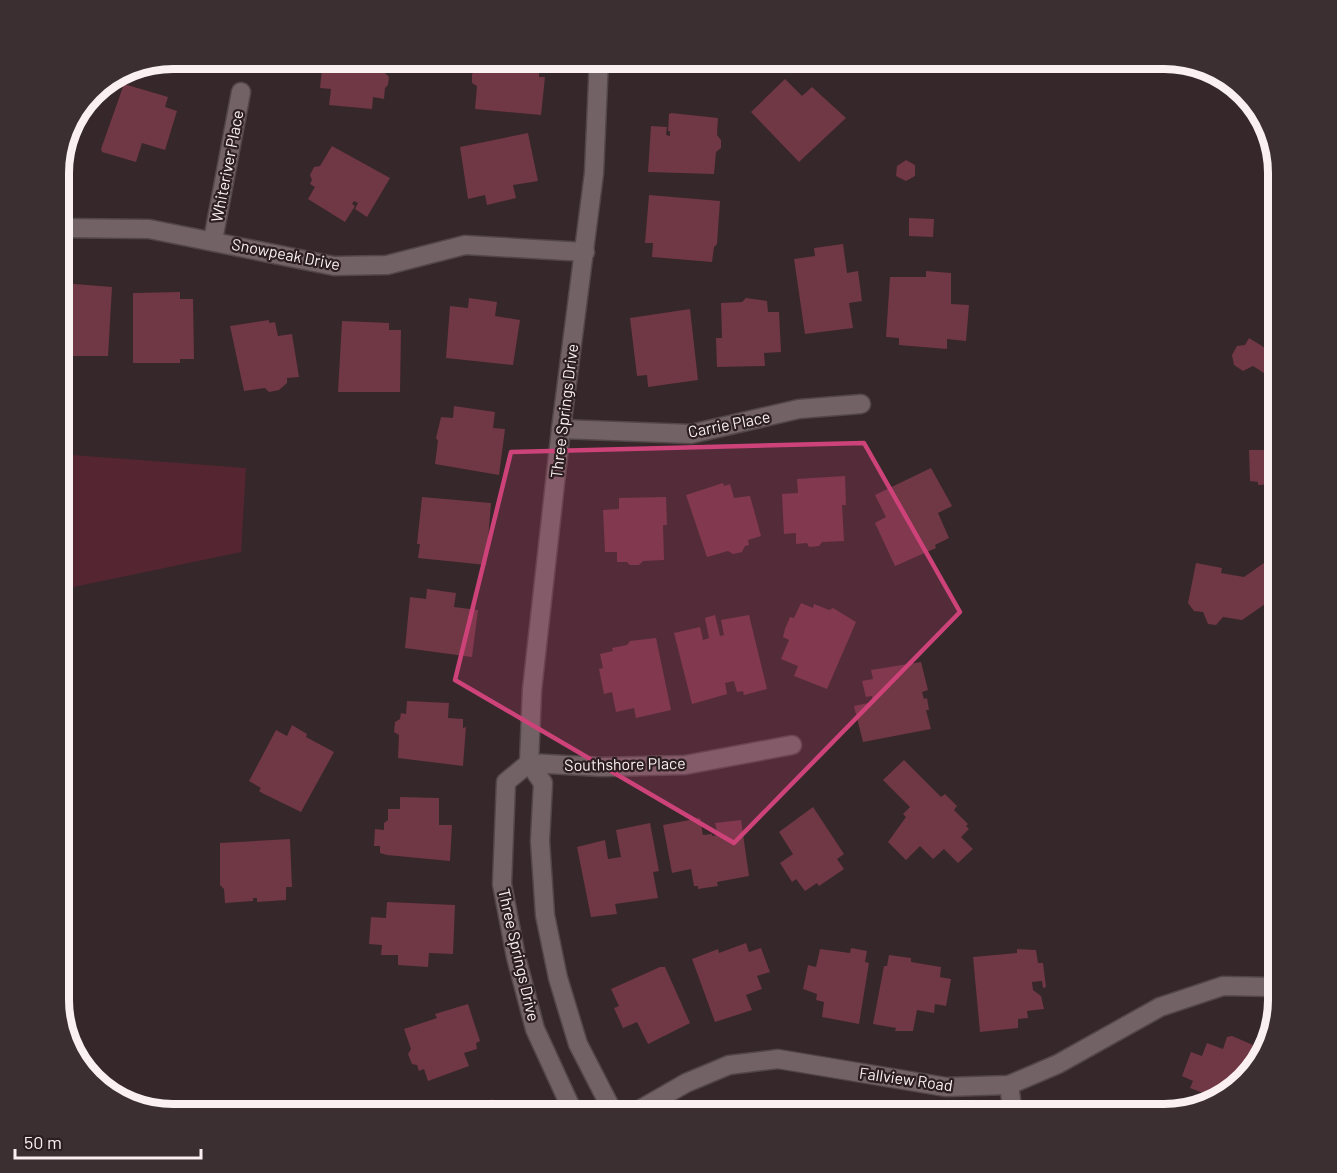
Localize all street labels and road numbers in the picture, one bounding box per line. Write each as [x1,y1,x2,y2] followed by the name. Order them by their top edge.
[206,108,247,224] street label: Whiteriver Place
[230,234,342,273] street label: Snowpeak Drive
[546,343,581,479] street label: Three Springs Drive
[686,406,772,441] street label: Carrie Place
[564,753,686,774] street label: Southshore Place
[495,887,544,1023] street label: Three Springs Drive
[858,1063,954,1094] street label: Fallview Road

